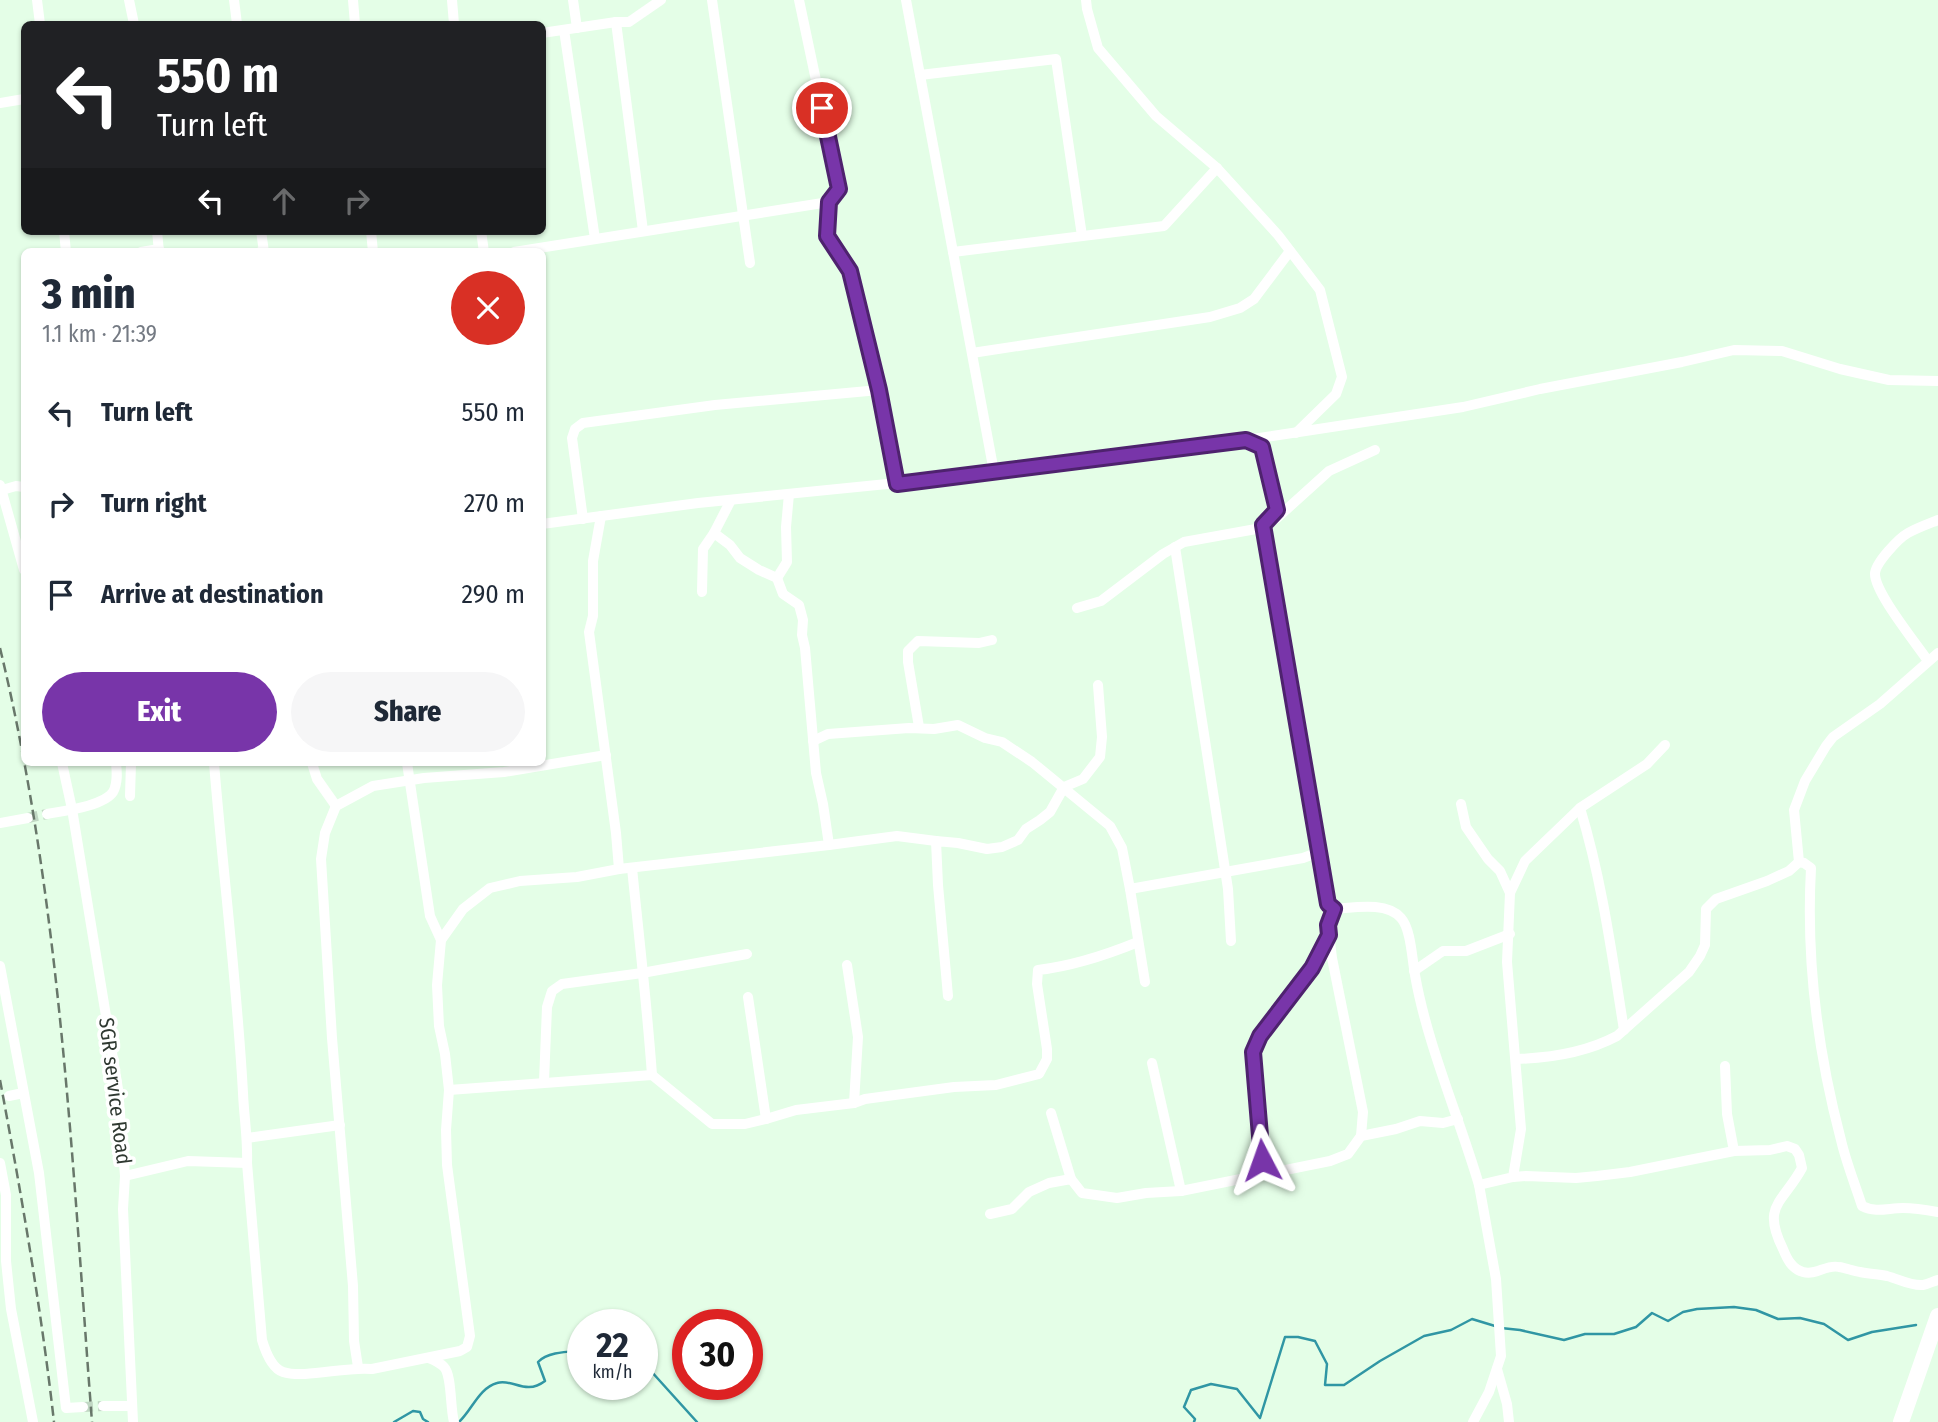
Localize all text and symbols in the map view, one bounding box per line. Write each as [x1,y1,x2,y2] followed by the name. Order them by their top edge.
[157,46,279,105] text: 550 m
[42,49,133,140] icon: left
[792,78,852,138] pin
[803,89,841,127] icon: arrive
[157,106,267,144] text: Turn left
[192,182,230,220] icon: left
[265,182,303,220] icon: ahead
[338,182,376,220] icon: right
[42,269,135,319] text: 3 min
[451,271,525,345] button: close
[42,320,157,348] text: 1.1 km · 21:39
[42,394,80,432] icon: left
[101,397,193,428] text: Turn left
[462,397,525,428] text: 550 m
[42,485,80,523] icon: right
[101,488,207,519] text: Turn right
[464,488,525,519] text: 270 m
[42,576,80,614] icon: arrive
[101,579,324,610] text: Arrive at destination
[461,579,525,610] text: 290 m
[42,672,277,752] button: Exit
[291,672,525,752] button: Share
[93,1016,137,1166] street label: SGR service Road
[1225,1123,1299,1197] position arrow
[672,1309,763,1400] speed limit sign: 30
[596,1324,629,1366] text: 22
[592,1361,633,1383] text: km/h

